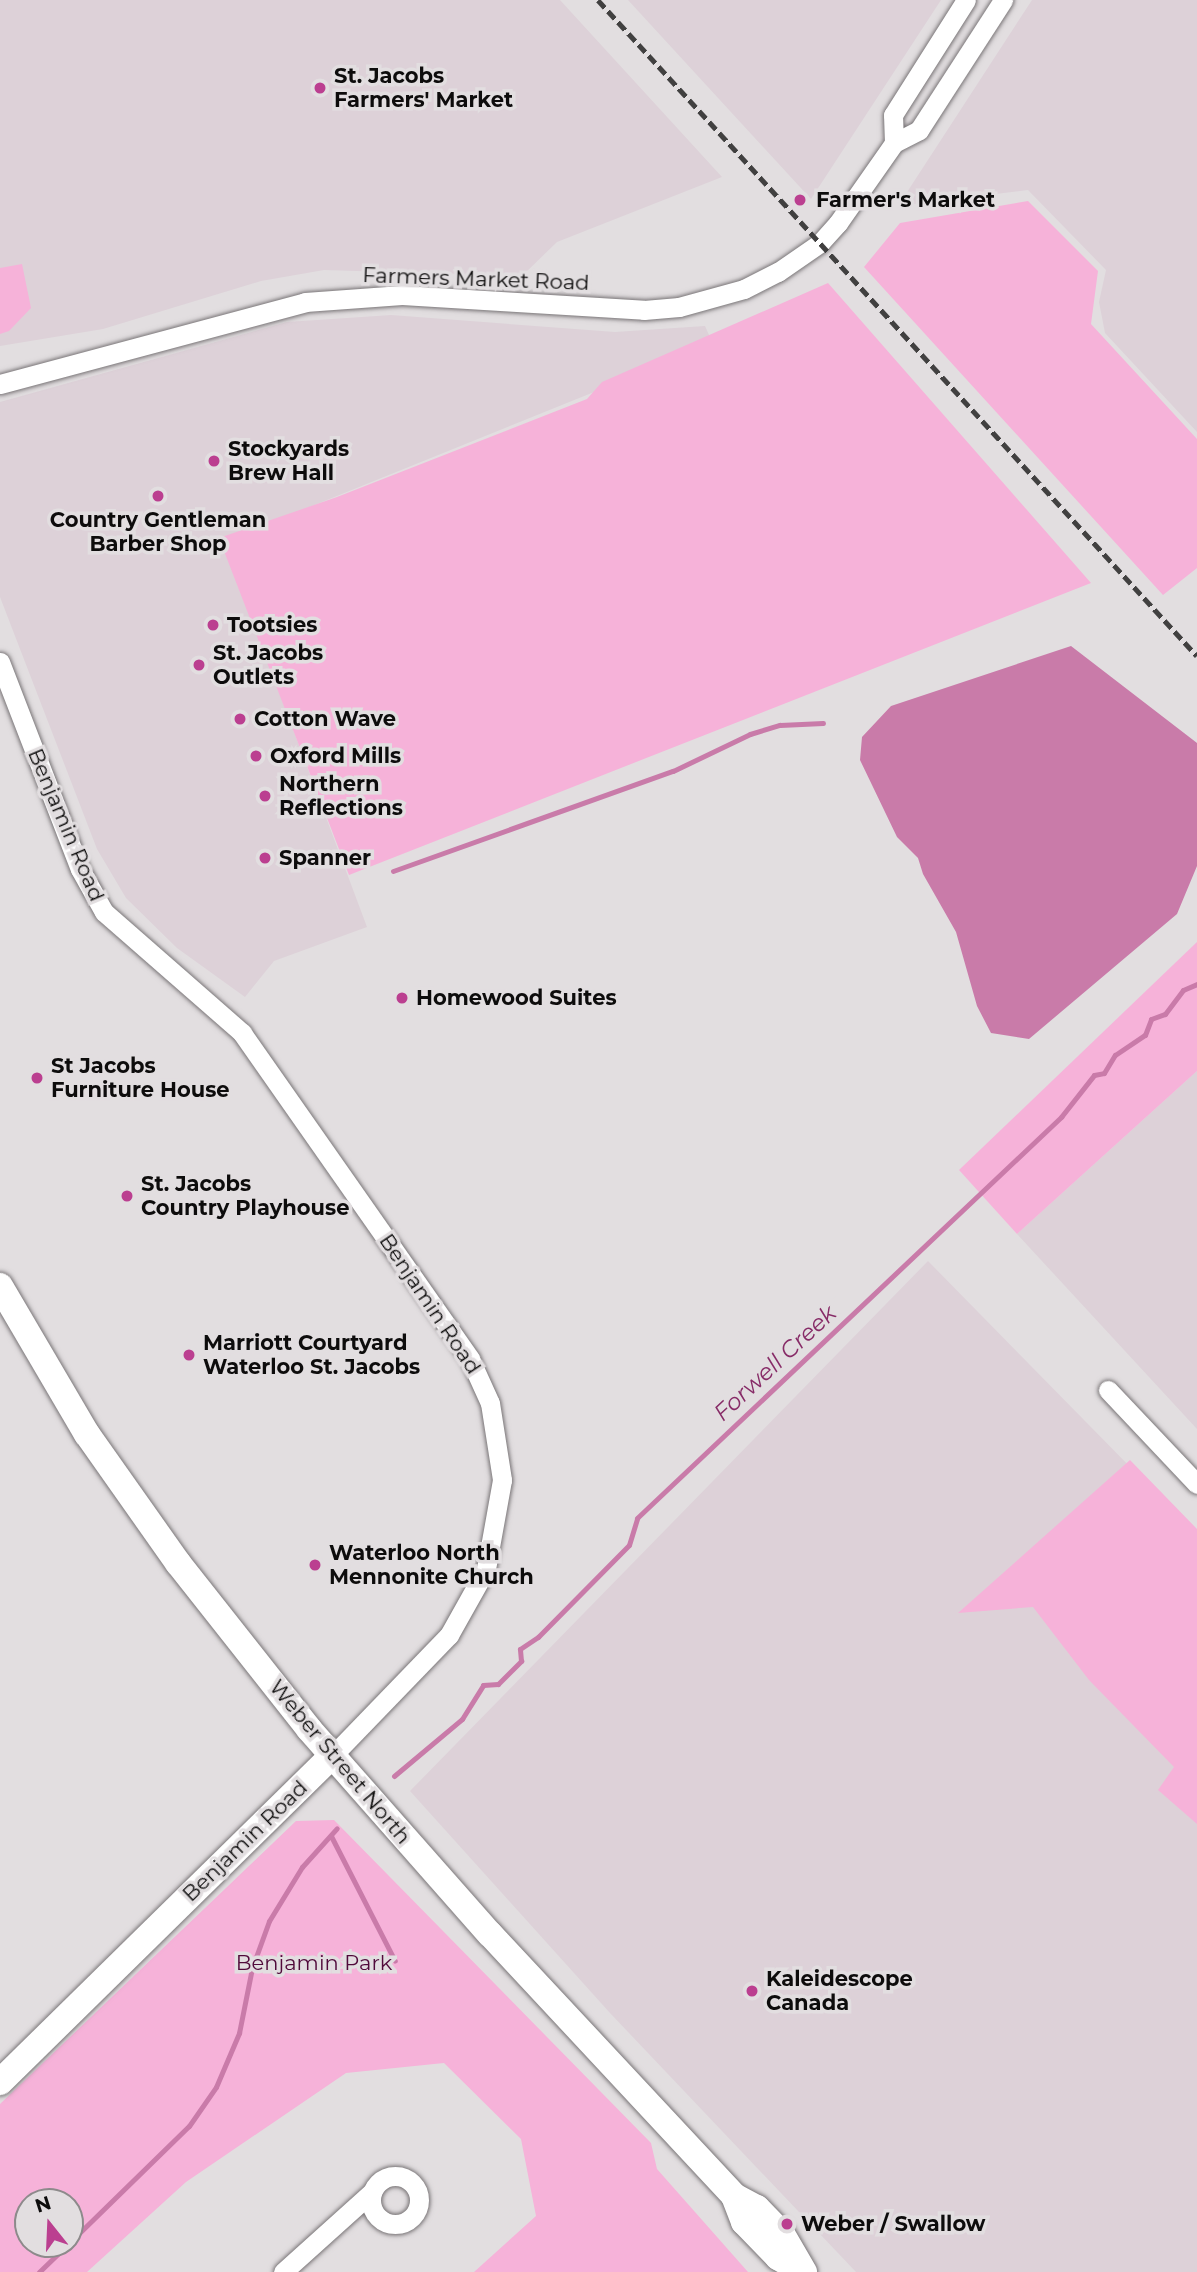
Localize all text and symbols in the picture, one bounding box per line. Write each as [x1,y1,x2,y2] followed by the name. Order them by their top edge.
[334,63,513,113] place label: St. Jacobs Farmers' Market
[312,80,328,96] marker: St. Jacobs Farmers' Market
[816,187,995,213] place label: Farmer's Market
[790,190,810,210] marker: Farmer's Market
[362,262,590,296] street label: Farmers Market Road
[228,436,349,486] place label: Stockyards Brew Hall
[206,453,222,469] marker: Stockyards Brew Hall
[150,488,166,504] marker: Country Gentleman Barber Shop
[50,507,266,557] place label: Country Gentleman Barber Shop
[227,612,317,638] place label: Tootsies
[205,617,221,633] marker: Tootsies
[213,640,323,690] place label: St. Jacobs Outlets
[191,657,207,673] marker: St. Jacobs Outlets
[254,706,396,732] place label: Cotton Wave
[232,711,248,727] marker: Cotton Wave
[270,743,401,769] place label: Oxford Mills
[22,745,110,905] street label: Benjamin Road
[248,748,264,764] marker: Oxford Mills
[279,771,403,821] place label: Northern Reflections
[257,788,273,804] marker: Northern Reflections
[279,845,371,871] place label: Spanner
[257,850,273,866] marker: Spanner
[416,985,617,1011] place label: Homewood Suites
[394,990,410,1006] marker: Homewood Suites
[51,1053,230,1103] place label: St Jacobs Furniture House
[29,1070,45,1086] marker: St Jacobs Furniture House
[141,1171,349,1221] place label: St. Jacobs Country Playhouse
[119,1188,135,1204] marker: St. Jacobs Country Playhouse
[374,1229,486,1379] street label: Benjamin Road
[708,1299,842,1427] water label: Forwell Creek
[203,1330,420,1380] place label: Marriott Courtyard Waterloo St. Jacobs
[181,1347,197,1363] marker: Marriott Courtyard Waterloo St. Jacobs
[329,1540,534,1590] place label: Waterloo North Mennonite Church
[307,1557,323,1573] marker: Waterloo North Mennonite Church
[264,1675,416,1849] street label: Weber Street North
[177,1775,313,1907] street label: Benjamin Road
[236,1950,392,1976] park label: Benjamin Park
[766,1966,913,2016] place label: Kaleidescope Canada
[744,1983,760,1999] marker: Kaleidescope Canada
[14,2188,84,2258] north arrow
[32,2191,54,2218] text: N
[801,2211,986,2237] place label: Weber / Swallow
[779,2216,795,2232] marker: Weber / Swallow

